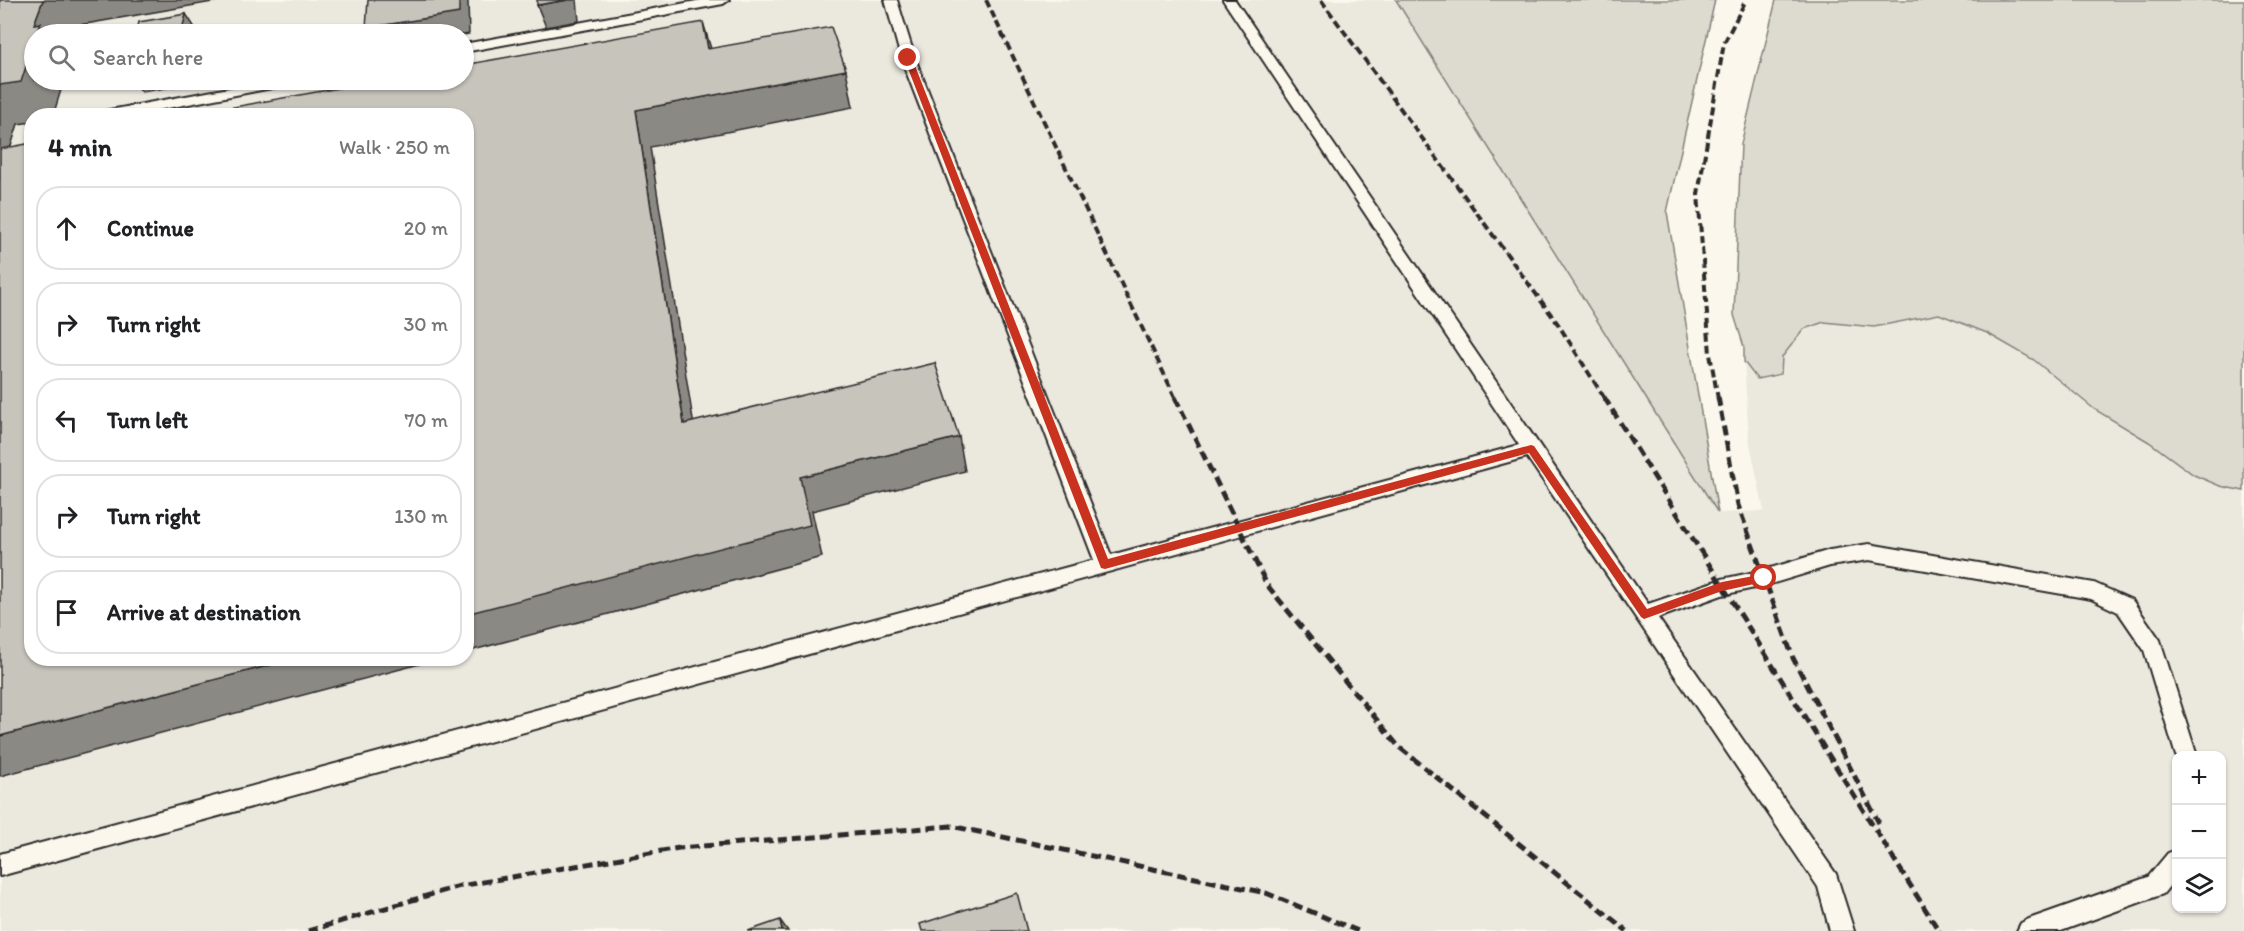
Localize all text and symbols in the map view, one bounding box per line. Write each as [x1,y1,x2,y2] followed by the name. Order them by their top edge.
[24,24,474,90] search box
[45,41,78,74] icon: search
[93,44,203,71] text: Search here
[894,44,920,70] route end
[48,131,112,163] text: 4 min
[339,135,450,159] text: Walk · 250 m
[50,212,83,245] icon: ahead
[107,215,194,242] text: Continue
[404,216,448,240] text: 20 m
[50,308,83,341] icon: right
[107,311,201,338] text: Turn right
[403,312,448,336] text: 30 m
[50,404,83,437] icon: left
[107,407,188,434] text: Turn left
[404,408,448,432] text: 70 m
[50,500,83,533] icon: right
[107,503,201,530] text: Turn right
[394,504,448,528] text: 130 m
[1750,564,1776,590] route start
[50,596,83,629] icon: arrive
[107,599,301,626] text: Arrive at destination
[2172,751,2226,913] map controls
[2172,751,2226,805] button: +
[2172,805,2226,859] button: −
[2172,859,2226,913] button: layers

